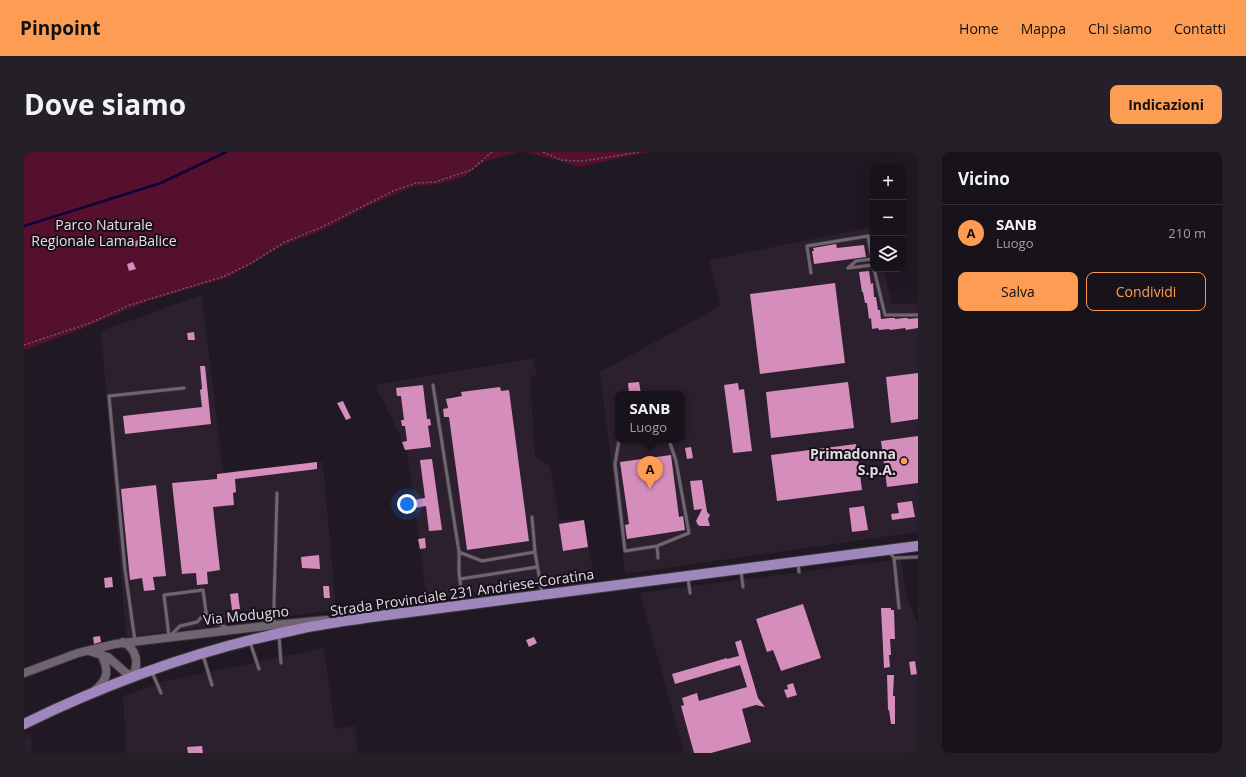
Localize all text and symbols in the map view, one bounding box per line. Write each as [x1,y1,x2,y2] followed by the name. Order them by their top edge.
[20,15,101,41] text: Pinpoint
[959,19,999,38] text: Home
[1021,19,1066,38] text: Mappa
[1088,19,1152,38] text: Chi siamo
[1174,19,1226,38] text: Contatti
[24,85,186,123] text: Dove siamo
[1110,85,1222,124] button: Indicazioni
[870,164,906,272] map controls
[870,164,906,200] button: +
[958,167,1010,190] text: Vicino
[870,200,906,236] button: −
[996,214,1037,234] text: SANB
[31,215,177,250] park label: Parco Naturale Regionale Lama Balice
[967,224,975,242] text: A
[1168,224,1206,242] text: 210 m
[996,234,1033,252] text: Luogo
[870,236,906,272] button: layers
[958,272,1078,311] button: Salva
[1086,272,1206,311] button: Condividi
[615,391,685,443] popup
[630,398,670,418] text: SANB
[630,418,667,436] text: Luogo
[810,444,896,479] place label: Primadonna S.p.A.
[637,456,663,489] pin: A
[899,456,909,466] marker: Primadonna S.p.A.
[397,494,417,514] your location
[329,564,595,620] street label: Strada Provinciale 231 Andriese-Coratina
[202,601,290,629] street label: Via Modugno

